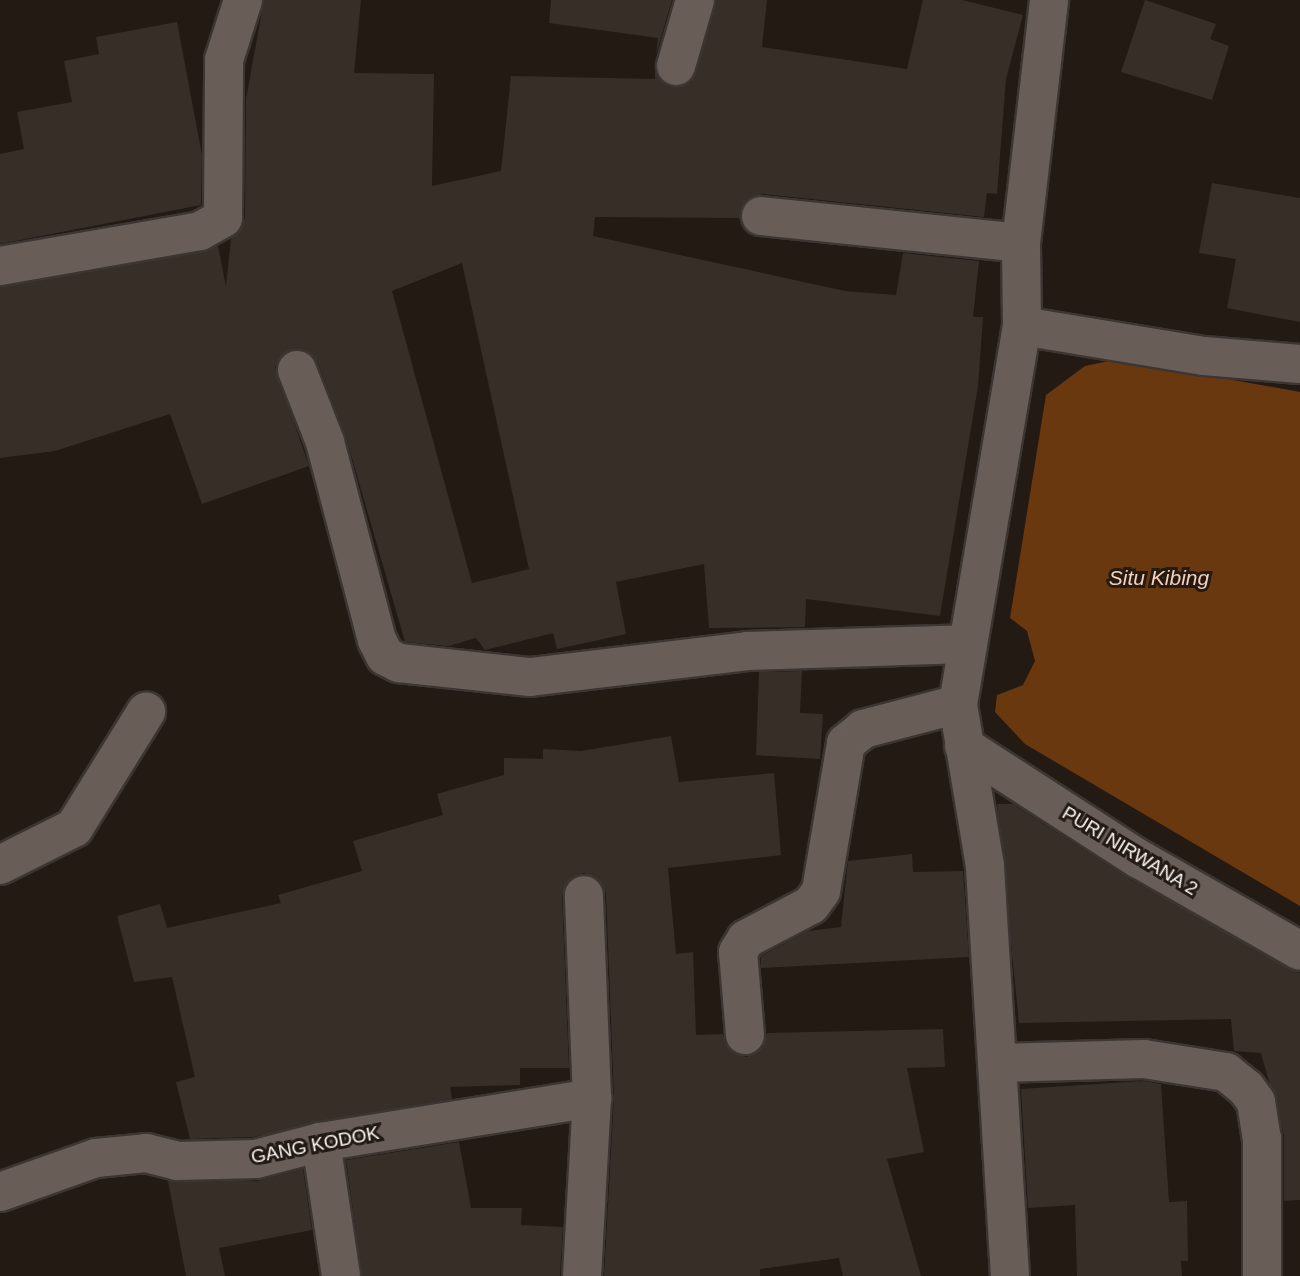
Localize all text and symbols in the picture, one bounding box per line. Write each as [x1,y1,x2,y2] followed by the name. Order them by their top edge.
[1109,565,1209,591] water label: Situ Kibing
[1058,801,1202,901] street label: PURI NIRWANA 2
[249,1121,381,1169] street label: GANG KODOK

